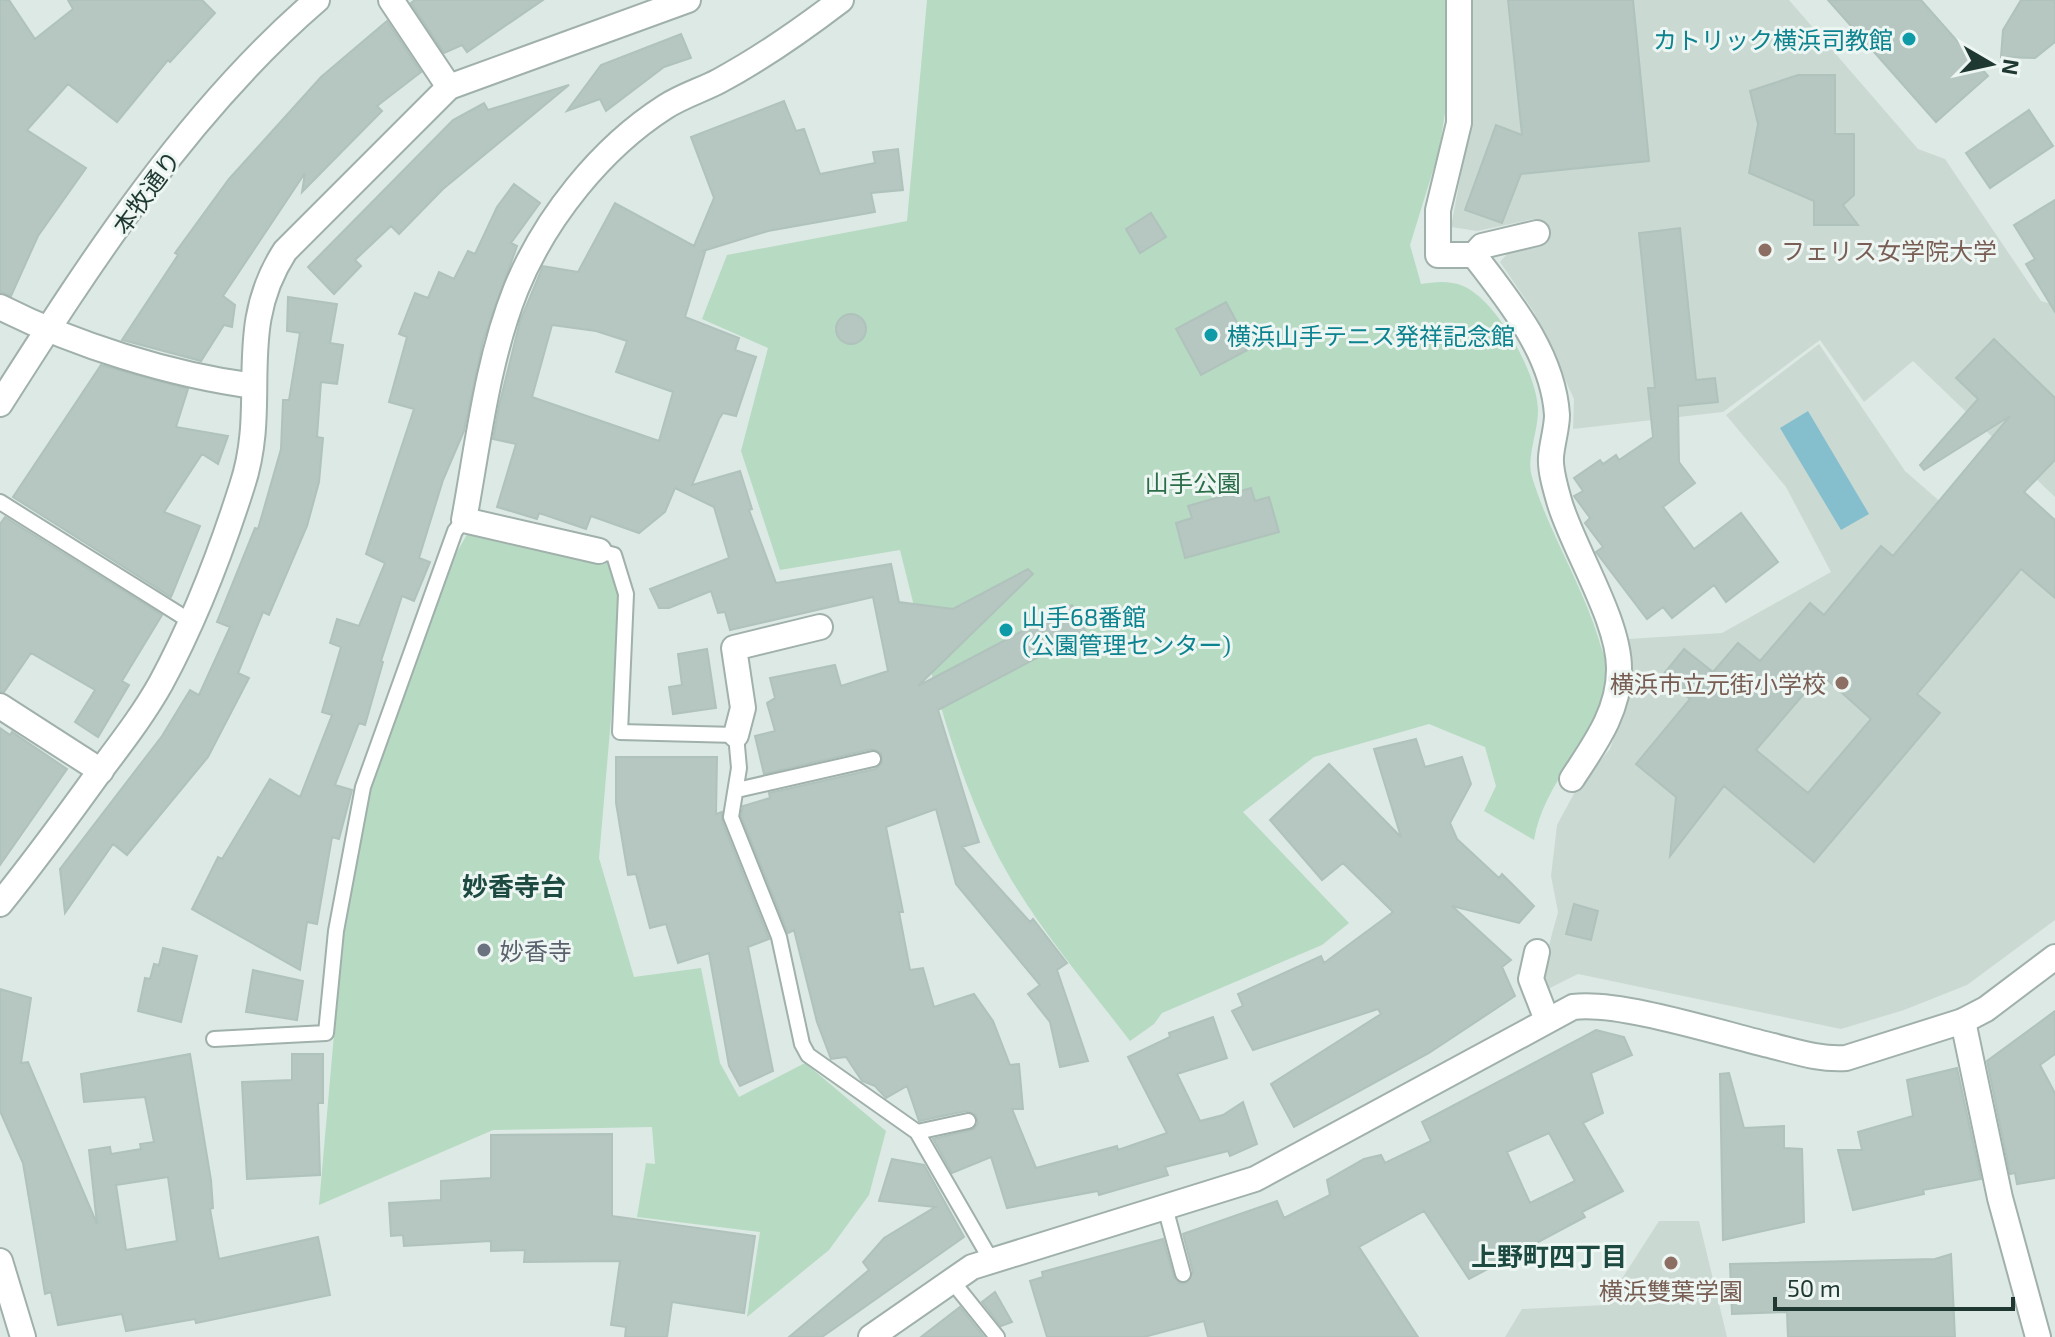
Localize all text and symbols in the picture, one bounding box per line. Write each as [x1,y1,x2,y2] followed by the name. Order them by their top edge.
[1951,24,2031,104] north arrow
[1653,25,1893,54] place label: カトリック横浜司教館
[1900,30,1918,48] marker: カトリック横浜司教館
[1998,57,2026,77] text: N
[106,145,186,239] street label: 本牧通り
[1781,236,1997,265] place label: フェリス女学院大学
[1756,241,1774,259] marker: フェリス女学院大学
[1227,321,1515,350] place label: 横浜山手テニス発祥記念館
[1202,326,1220,344] marker: 横浜山手テニス発祥記念館
[1145,468,1241,497] park label: 山手公園
[1022,602,1231,659] place label: 山手68番館 (公園管理センター)
[997,621,1015,639] marker: 山手68番館 (公園管理センター)
[1610,669,1826,698] place label: 横浜市立元街小学校
[1833,674,1851,692] marker: 横浜市立元街小学校
[462,870,566,901] district label: 妙香寺台
[500,936,572,965] place label: 妙香寺
[475,941,493,959] marker: 妙香寺
[1471,1240,1627,1271] district label: 上野町四丁目
[1662,1254,1680,1272] marker: 横浜雙葉学園
[1775,1261,2013,1311] scale bar
[1787,1273,1841,1302] text: 50 m
[1599,1276,1743,1305] place label: 横浜雙葉学園

